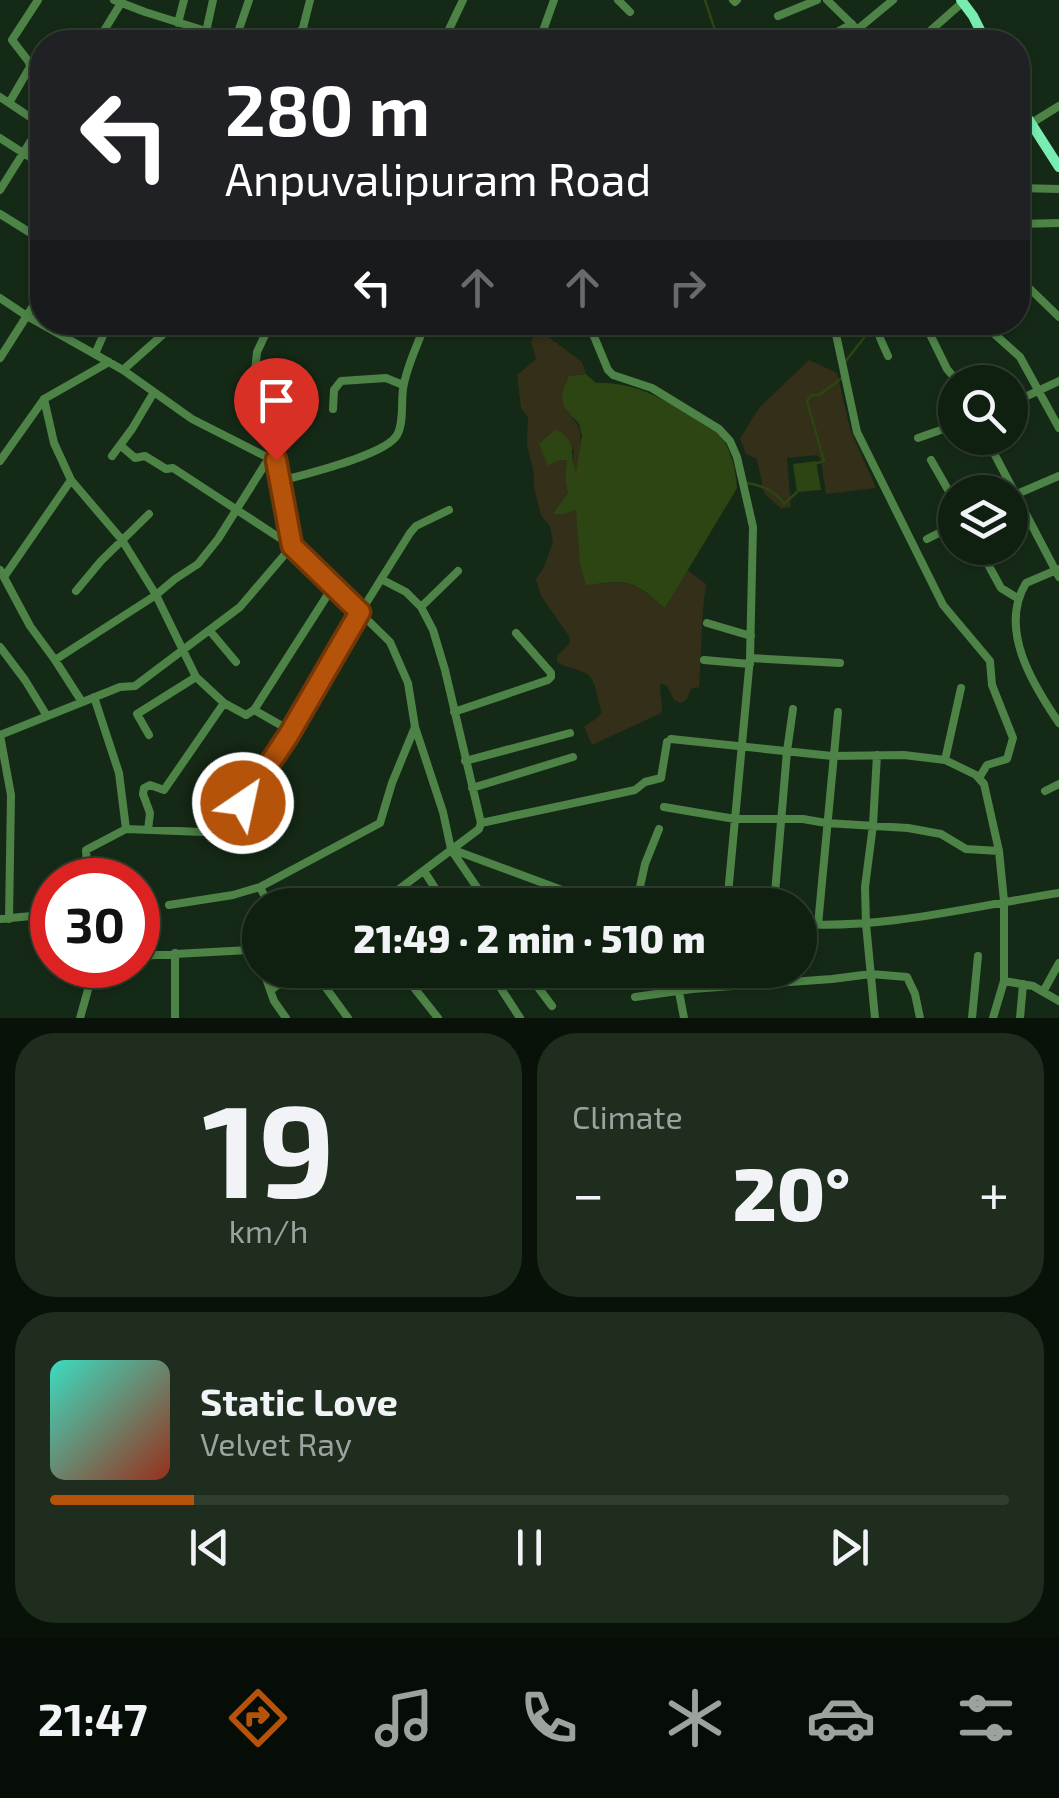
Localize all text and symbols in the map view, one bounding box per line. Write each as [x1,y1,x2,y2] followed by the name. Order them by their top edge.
[225,66,430,150] text: 280 m
[60,70,190,200] icon: left
[225,151,651,205] text: Anpuvalipuram Road
[345,260,400,315] icon: left
[450,260,505,315] icon: ahead
[555,260,610,315] icon: ahead
[660,260,715,315] icon: right
[234,358,319,461] pin
[938,365,1028,565] map controls
[938,365,1028,455] button: search
[249,373,304,428] icon: arrive
[938,475,1028,565] button: layers
[191,751,295,855] position arrow
[30,858,160,988] speed limit sign: 30
[353,915,706,961] text: 21:49 · 2 min · 510 m
[202,1068,335,1224] text: 19
[572,1097,683,1135] text: Climate
[733,1146,850,1236] text: 20°
[572,1159,604,1225] text: −
[979,1159,1009,1225] text: +
[229,1211,308,1249] text: km/h
[200,1378,398,1424] text: Static Love
[200,1424,352,1462] text: Velvet Ray
[182,1520,237,1575] icon: previous
[502,1520,557,1575] icon: pause
[822,1520,877,1575] icon: next
[223,1683,293,1753] icon: directions
[369,1683,439,1753] icon: music
[514,1683,584,1753] icon: phone
[660,1683,730,1753] icon: climate
[806,1683,876,1753] icon: car
[951,1683,1021,1753] icon: filters
[38,1691,147,1745] text: 21:47

